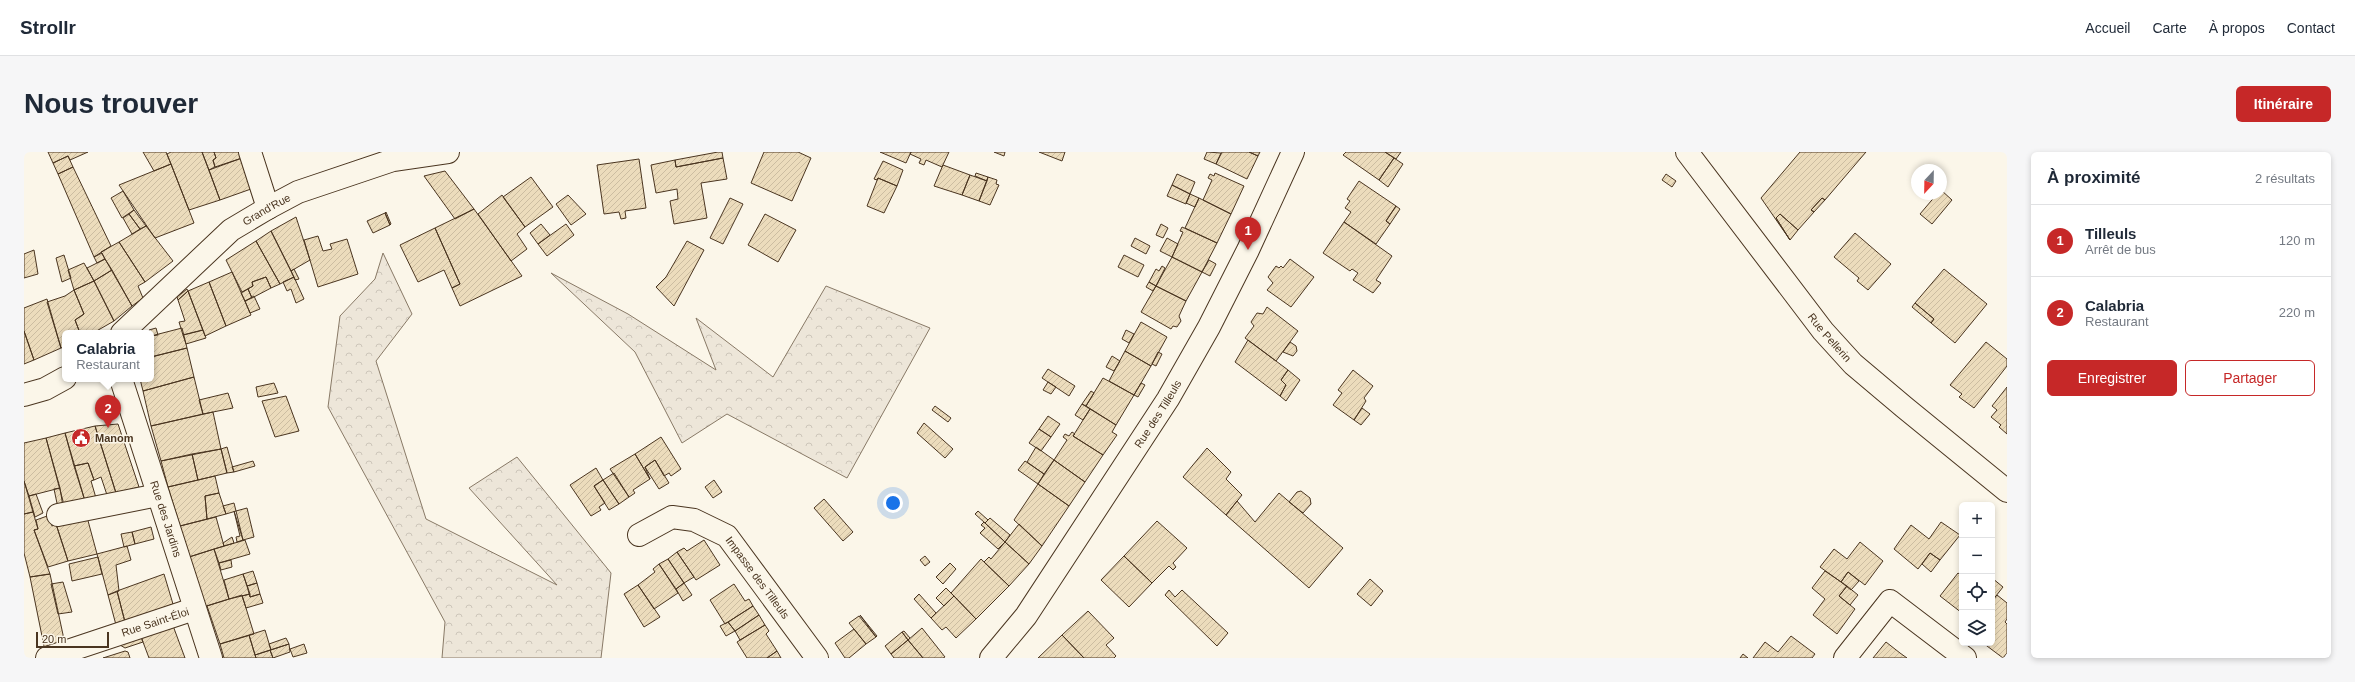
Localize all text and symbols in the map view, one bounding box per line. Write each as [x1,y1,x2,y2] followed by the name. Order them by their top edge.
[20,17,76,38] text: Strollr
[2085,20,2130,36] text: Accueil
[2152,20,2187,36] text: Carte
[2209,20,2265,36] text: À propos
[2287,20,2335,36] text: Contact
[2236,86,2331,122] button: Itinéraire
[24,88,198,119] text: Nous trouver
[1911,164,1947,200] north arrow
[2047,168,2141,187] text: À proximité
[2255,171,2315,186] text: 2 résultats
[240,191,292,228] street label: Grand'Rue
[1235,217,1261,250] pin: 1
[2085,225,2136,242] text: Tilleuls
[2056,233,2064,248] text: 1
[2279,233,2315,248] text: 120 m
[2085,242,2156,257] text: Arrêt de bus
[2085,297,2144,314] text: Calabria
[2056,305,2064,320] text: 2
[2279,305,2315,320] text: 220 m
[1806,311,1854,364] street label: Rue Pellerin
[2085,314,2149,329] text: Restaurant
[62,330,154,382] popup
[76,340,135,357] text: Calabria
[76,357,140,372] text: Restaurant
[2047,360,2177,396] button: Enregistrer
[2185,360,2315,396] button: Partager
[1132,377,1184,450] street label: Rue des Tilleuls
[95,395,121,428] pin: 2
[70,427,92,449] public building icon: Manom
[95,432,134,444] place label: Manom
[148,479,184,559] street label: Rue des Jardins
[883,493,903,513] your location
[1959,502,1995,646] map controls
[1959,502,1995,538] button: +
[723,534,792,621] street label: Impasse des Tilleuls
[1959,538,1995,574] button: −
[1959,574,1995,610] button: locate
[120,605,190,639] street label: Rue Saint-Éloi
[1959,610,1995,646] button: layers
[36,630,109,649] scale bar
[42,633,66,645] text: 20 m

